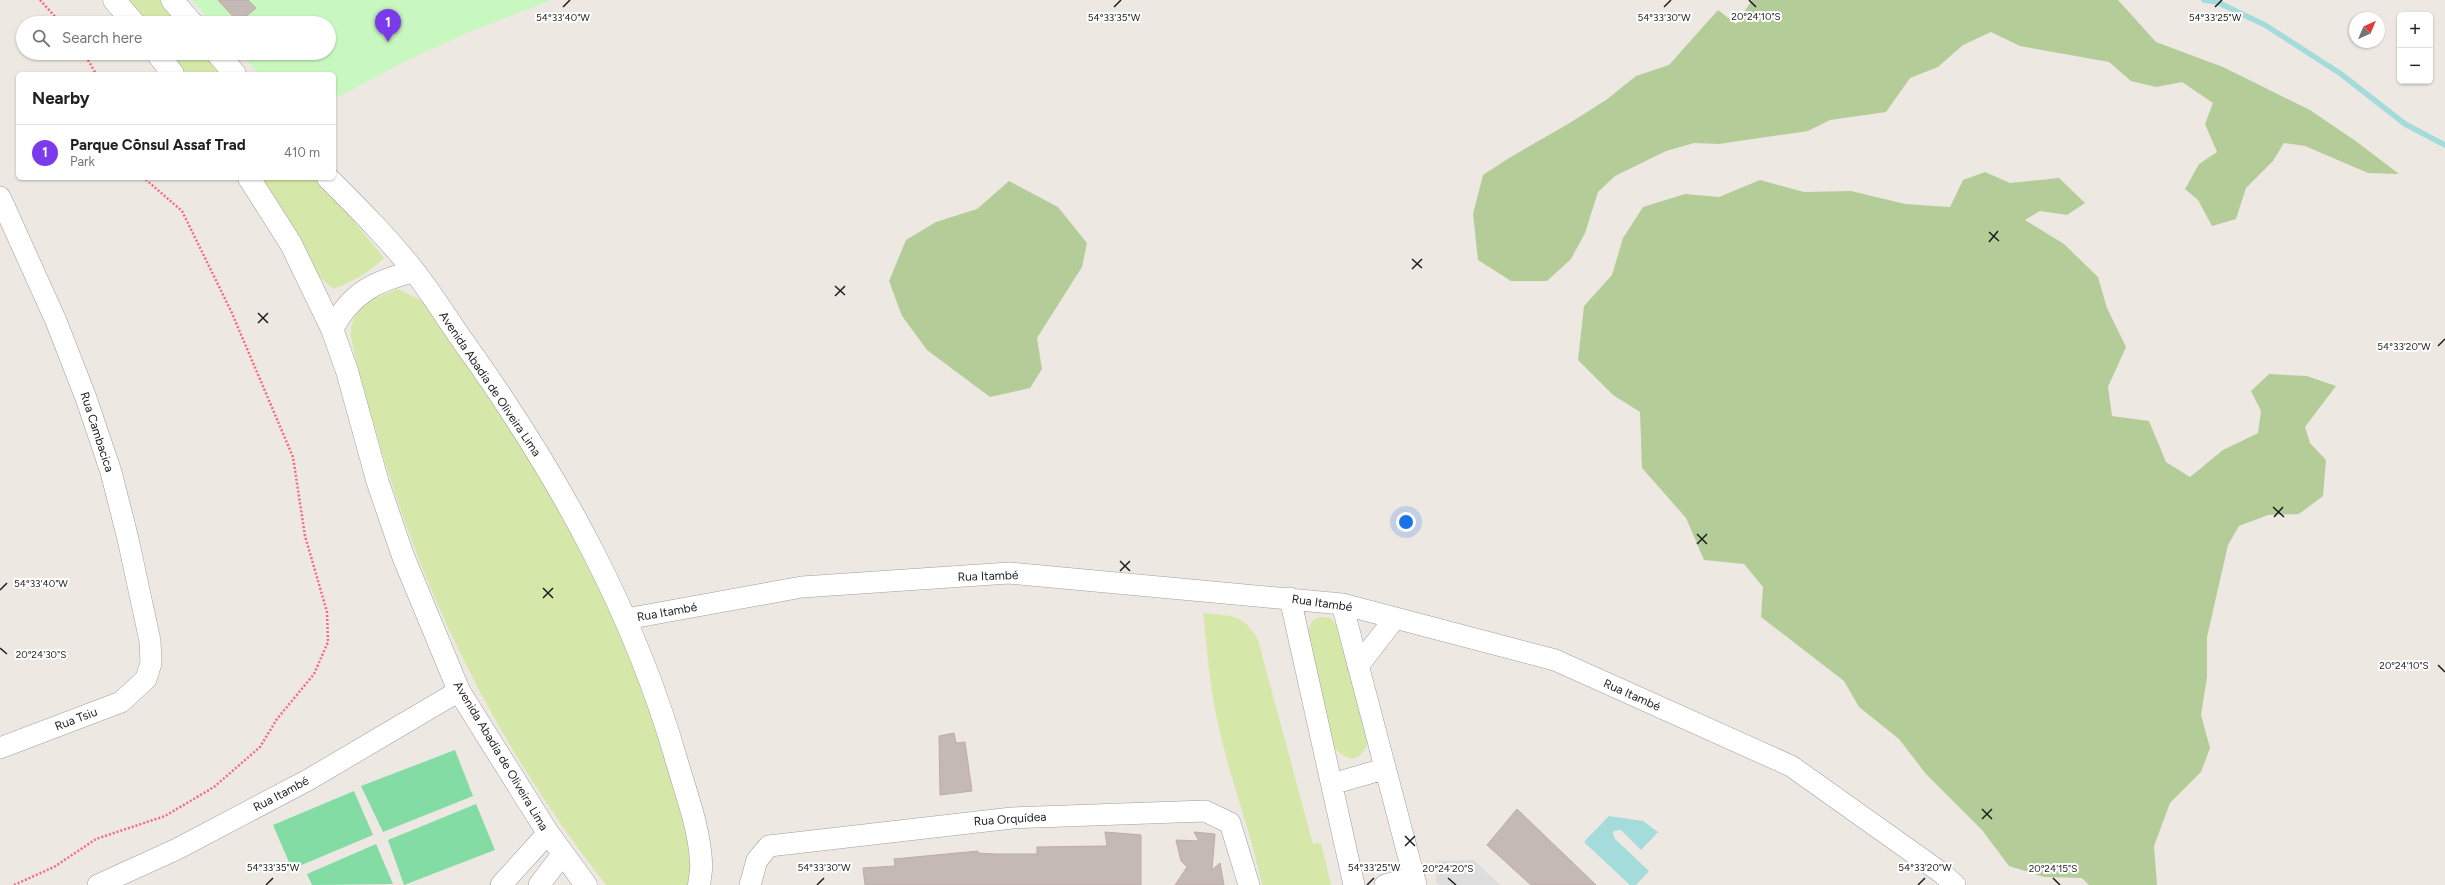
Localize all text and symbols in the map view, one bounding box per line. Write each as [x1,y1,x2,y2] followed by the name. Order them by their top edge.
[375,9,401,42] pin: 1
[1731,10,1781,23] text: 20°24'10"S
[536,11,590,24] text: 54°33'40"W
[1088,11,1141,24] text: 54°33'35"W
[1637,11,1691,24] text: 54°33'30"W
[2189,11,2242,24] text: 54°33'25"W
[2349,12,2385,48] north arrow
[2397,12,2433,84] map controls
[2397,12,2433,48] button: +
[16,16,336,60] search box
[30,27,52,49] icon: search
[62,29,142,47] text: Search here
[2397,48,2433,84] button: −
[32,88,90,108] text: Nearby
[70,136,246,154] text: Parque Cônsul Assaf Trad
[42,145,48,160] text: 1
[284,145,320,160] text: 410 m
[70,154,95,169] text: Park
[436,309,544,459] street label: Avenida Abadia de Oliveira Lima
[2377,340,2431,353] text: 54°33'20"W
[77,390,117,474] street label: Rua Cambacica
[1396,512,1416,532] your location
[957,568,1019,584] street label: Rua Itambé
[14,577,68,590] text: 54°33'40"W
[1291,592,1354,614] street label: Rua Itambé
[636,600,699,624] street label: Rua Itambé
[16,648,66,661] text: 20°24'30"S
[2379,659,2429,672] text: 20°24'10"S
[1601,676,1663,714] street label: Rua Itambé
[451,679,551,833] street label: Avenida Abadia de Oliveira Lima
[53,705,99,733] street label: Rua Tsiu
[251,773,312,814] street label: Rua Itambé
[973,809,1047,829] street label: Rua Orquídea
[247,861,300,874] text: 54°33'35"W
[797,861,851,874] text: 54°33'30"W
[1348,861,1401,874] text: 54°33'25"W
[1898,861,1952,874] text: 54°33'20"W
[1423,862,1473,875] text: 20°24'20"S
[2029,862,2077,875] text: 20°24'15"S

